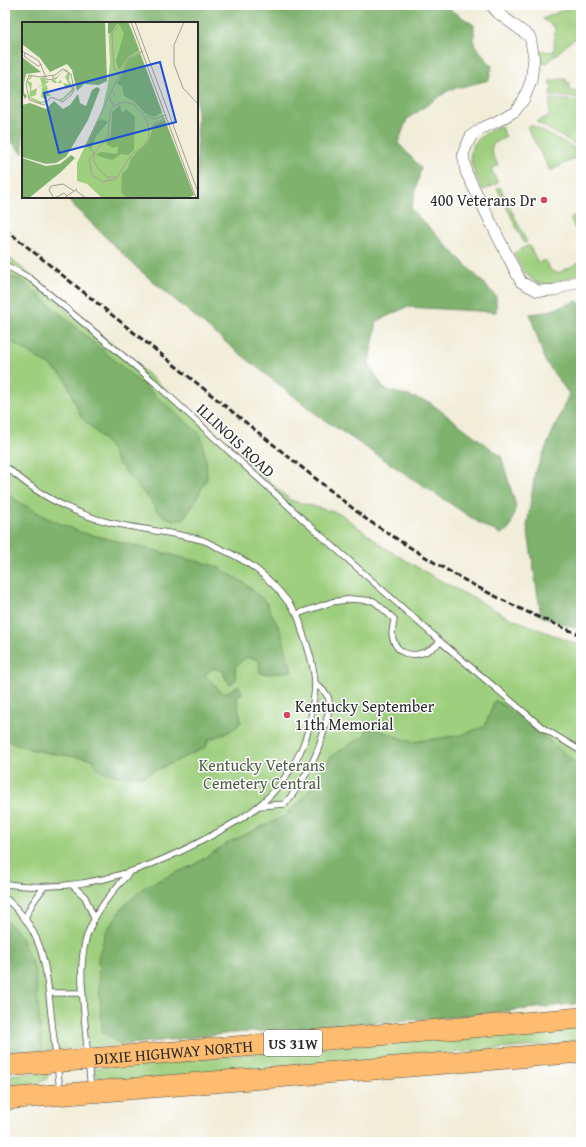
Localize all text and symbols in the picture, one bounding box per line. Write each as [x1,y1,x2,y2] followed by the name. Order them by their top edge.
[22,22,198,198] inset map
[430,188,536,212] place label: 400 Veterans Dr
[539,195,549,205] marker: 400 Veterans Dr
[191,397,281,483] street label: ILLINOIS ROAD
[295,694,435,736] place label: Kentucky September 11th Memorial
[282,710,292,720] marker: Kentucky September 11th Memorial
[199,753,325,795] park label: Kentucky Veterans Cemetery Central
[264,1030,322,1056] road number: US 31W
[93,1033,254,1071] street label: DIXIE HIGHWAY NORTH

